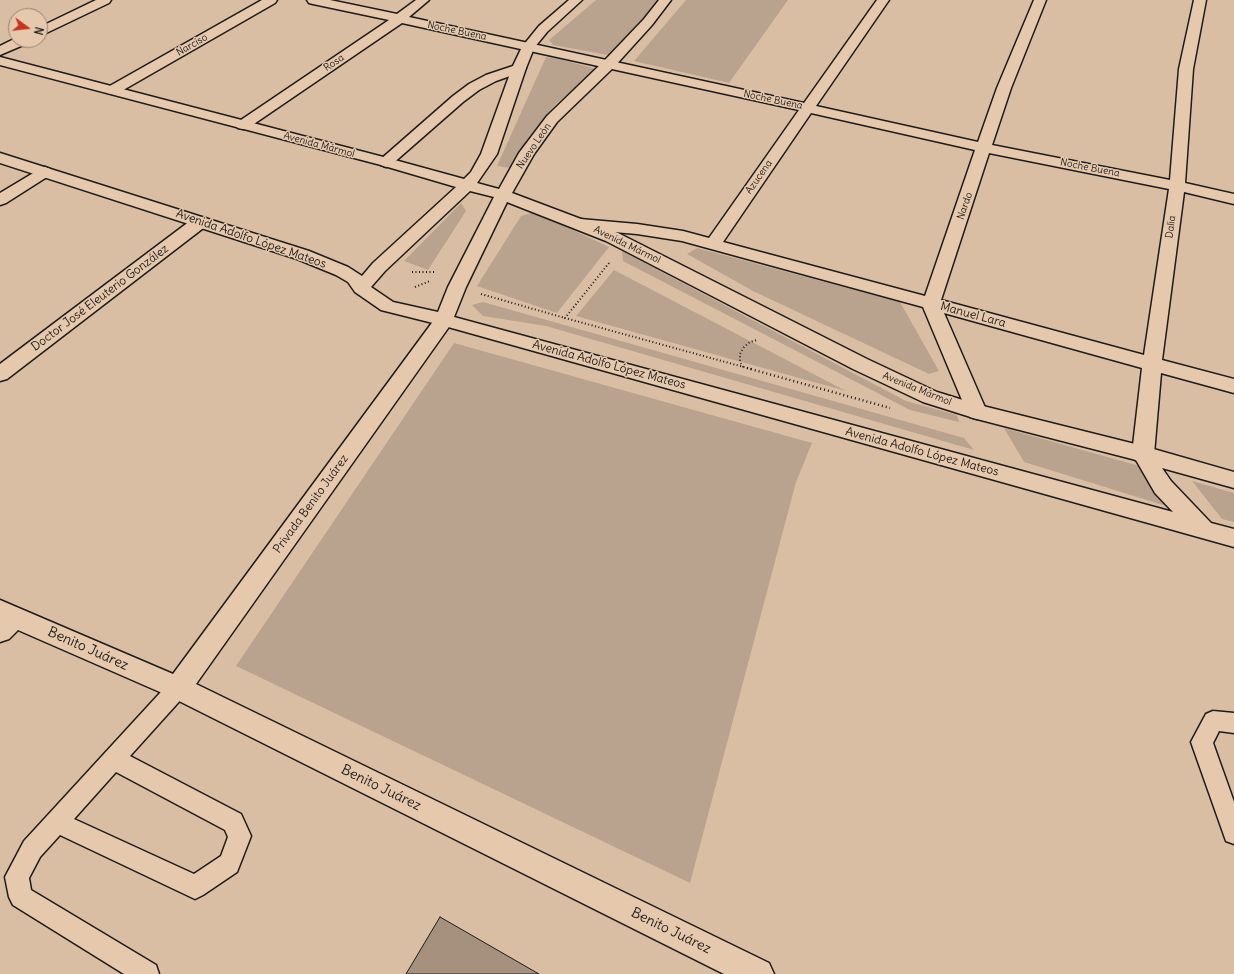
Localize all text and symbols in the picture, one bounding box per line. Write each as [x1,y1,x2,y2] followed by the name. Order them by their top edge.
[8,8,48,48] north arrow
[426,19,488,43] street label: Noche Buena
[31,25,46,36] text: N
[174,31,210,59] street label: Narciso
[321,52,347,74] street label: Rosa
[742,88,804,112] street label: Noche Buena
[514,121,554,171] street label: Nuevo León
[282,130,356,160] street label: Avenida Mármol
[1059,156,1121,180] street label: Noche Buena
[743,158,775,196] street label: Azucena
[955,191,975,221] street label: Nardo
[174,206,328,272] street label: Avenida Adolfo López Mateos
[1163,215,1179,239] street label: Dalia
[592,224,662,266] street label: Avenida Mármol
[29,242,171,354] street label: Doctor José Eleuterio González
[939,299,1007,331] street label: Manuel Lara
[531,338,687,392] street label: Avenida Adolfo López Mateos
[881,370,953,408] street label: Avenida Mármol
[844,425,1000,479] street label: Avenida Adolfo López Mateos
[270,452,352,556] street label: Privada Benito Juárez
[45,624,131,674] street label: Benito Juárez
[338,761,424,815] street label: Benito Juárez
[628,904,714,958] street label: Benito Juárez

